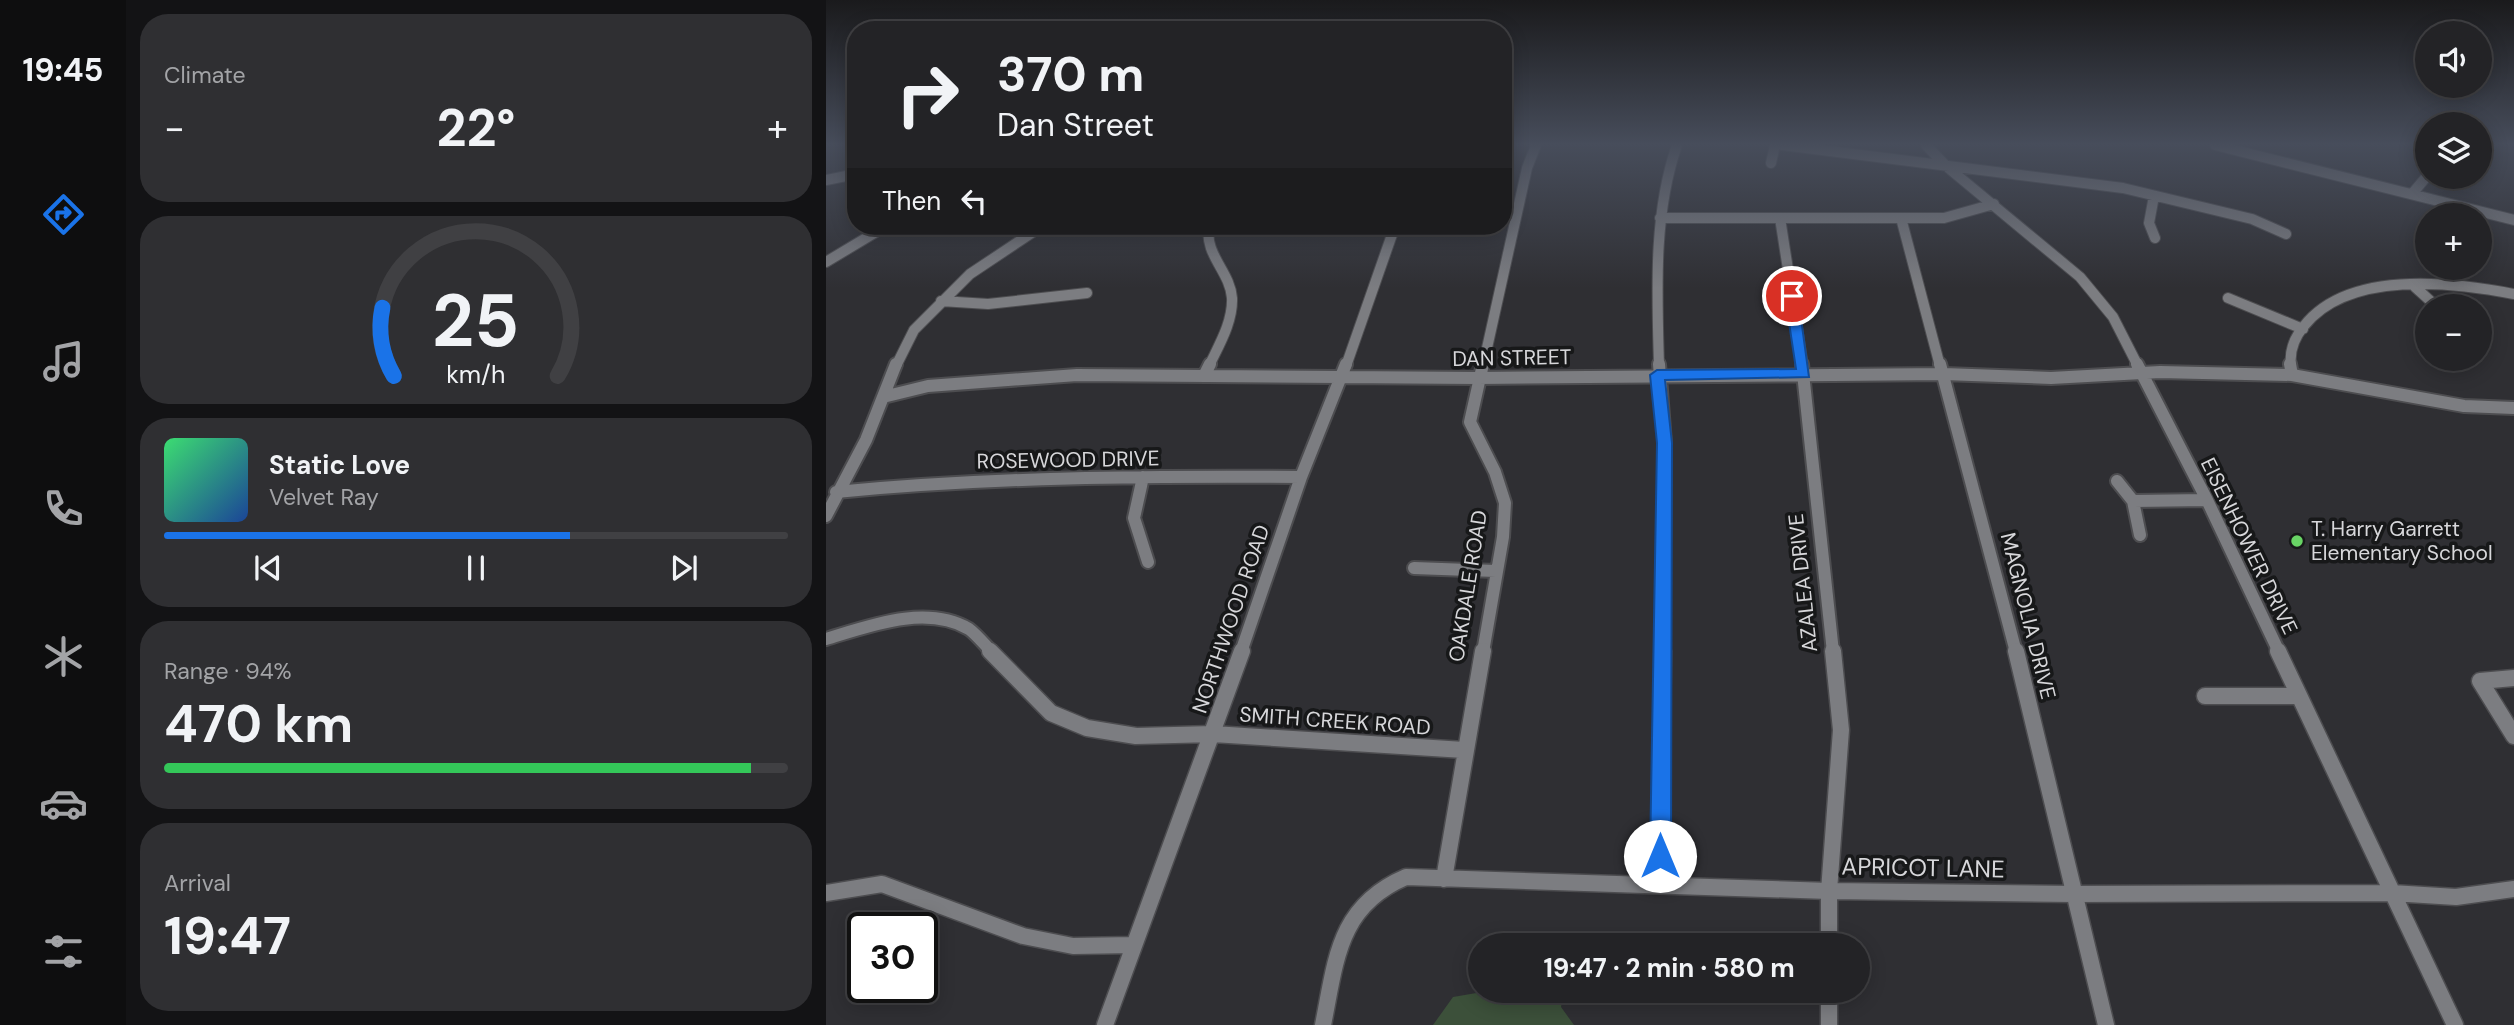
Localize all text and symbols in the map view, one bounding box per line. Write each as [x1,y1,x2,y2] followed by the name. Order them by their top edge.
[2415,21,2492,371] map controls
[2415,21,2492,98] button: sound
[997,42,1144,106] text: 370 m
[23,49,103,91] text: 19:45
[882,49,973,140] icon: right
[164,60,246,90] text: Climate
[437,94,515,162] text: 22°
[164,103,185,153] text: −
[767,103,788,153] text: +
[997,104,1154,146] text: Dan Street
[2415,112,2492,189] button: layers
[955,182,993,220] icon: left
[882,184,941,218] text: Then
[39,190,88,239] icon: directions
[2415,203,2492,280] button: +
[1762,266,1822,326] pin
[432,275,520,370] text: 25
[1773,277,1811,315] icon: arrive
[2415,294,2492,371] button: −
[39,337,88,386] icon: music
[1452,343,1572,373] street label: DAN STREET
[446,358,506,391] text: km/h
[976,444,1160,476] street label: ROSEWOOD DRIVE
[269,448,410,482] text: Static Love
[2194,453,2304,639] street label: EISENHOWER DRIVE
[269,482,379,512] text: Velvet Ray
[39,484,88,533] icon: phone
[1442,508,1494,664] street label: OAKDALE ROAD
[1782,512,1824,654] street label: AZALEA DRIVE
[2311,515,2493,567] place label: T. Harry Garrett Elementary School
[1186,521,1276,717] street label: NORTHWOOD ROAD
[1994,530,2062,702] street label: MAGNOLIA DRIVE
[2289,533,2305,549] marker: T. Harry Garrett Elementary School
[249,549,287,587] icon: previous
[457,549,495,587] icon: pause
[665,549,703,587] icon: next
[39,632,88,681] icon: climate
[164,656,292,686] text: Range · 94%
[164,690,353,758] text: 470 km
[1238,700,1432,742] street label: SMITH CREEK ROAD
[39,779,88,828] icon: car
[1623,819,1697,893] position arrow
[1841,851,2005,884] street label: APRICOT LANE
[164,868,231,898] text: Arrival
[164,902,291,970] text: 19:47
[847,912,938,1003] speed limit sign: 30
[39,927,88,976] icon: filters
[1543,951,1795,985] text: 19:47 · 2 min · 580 m

